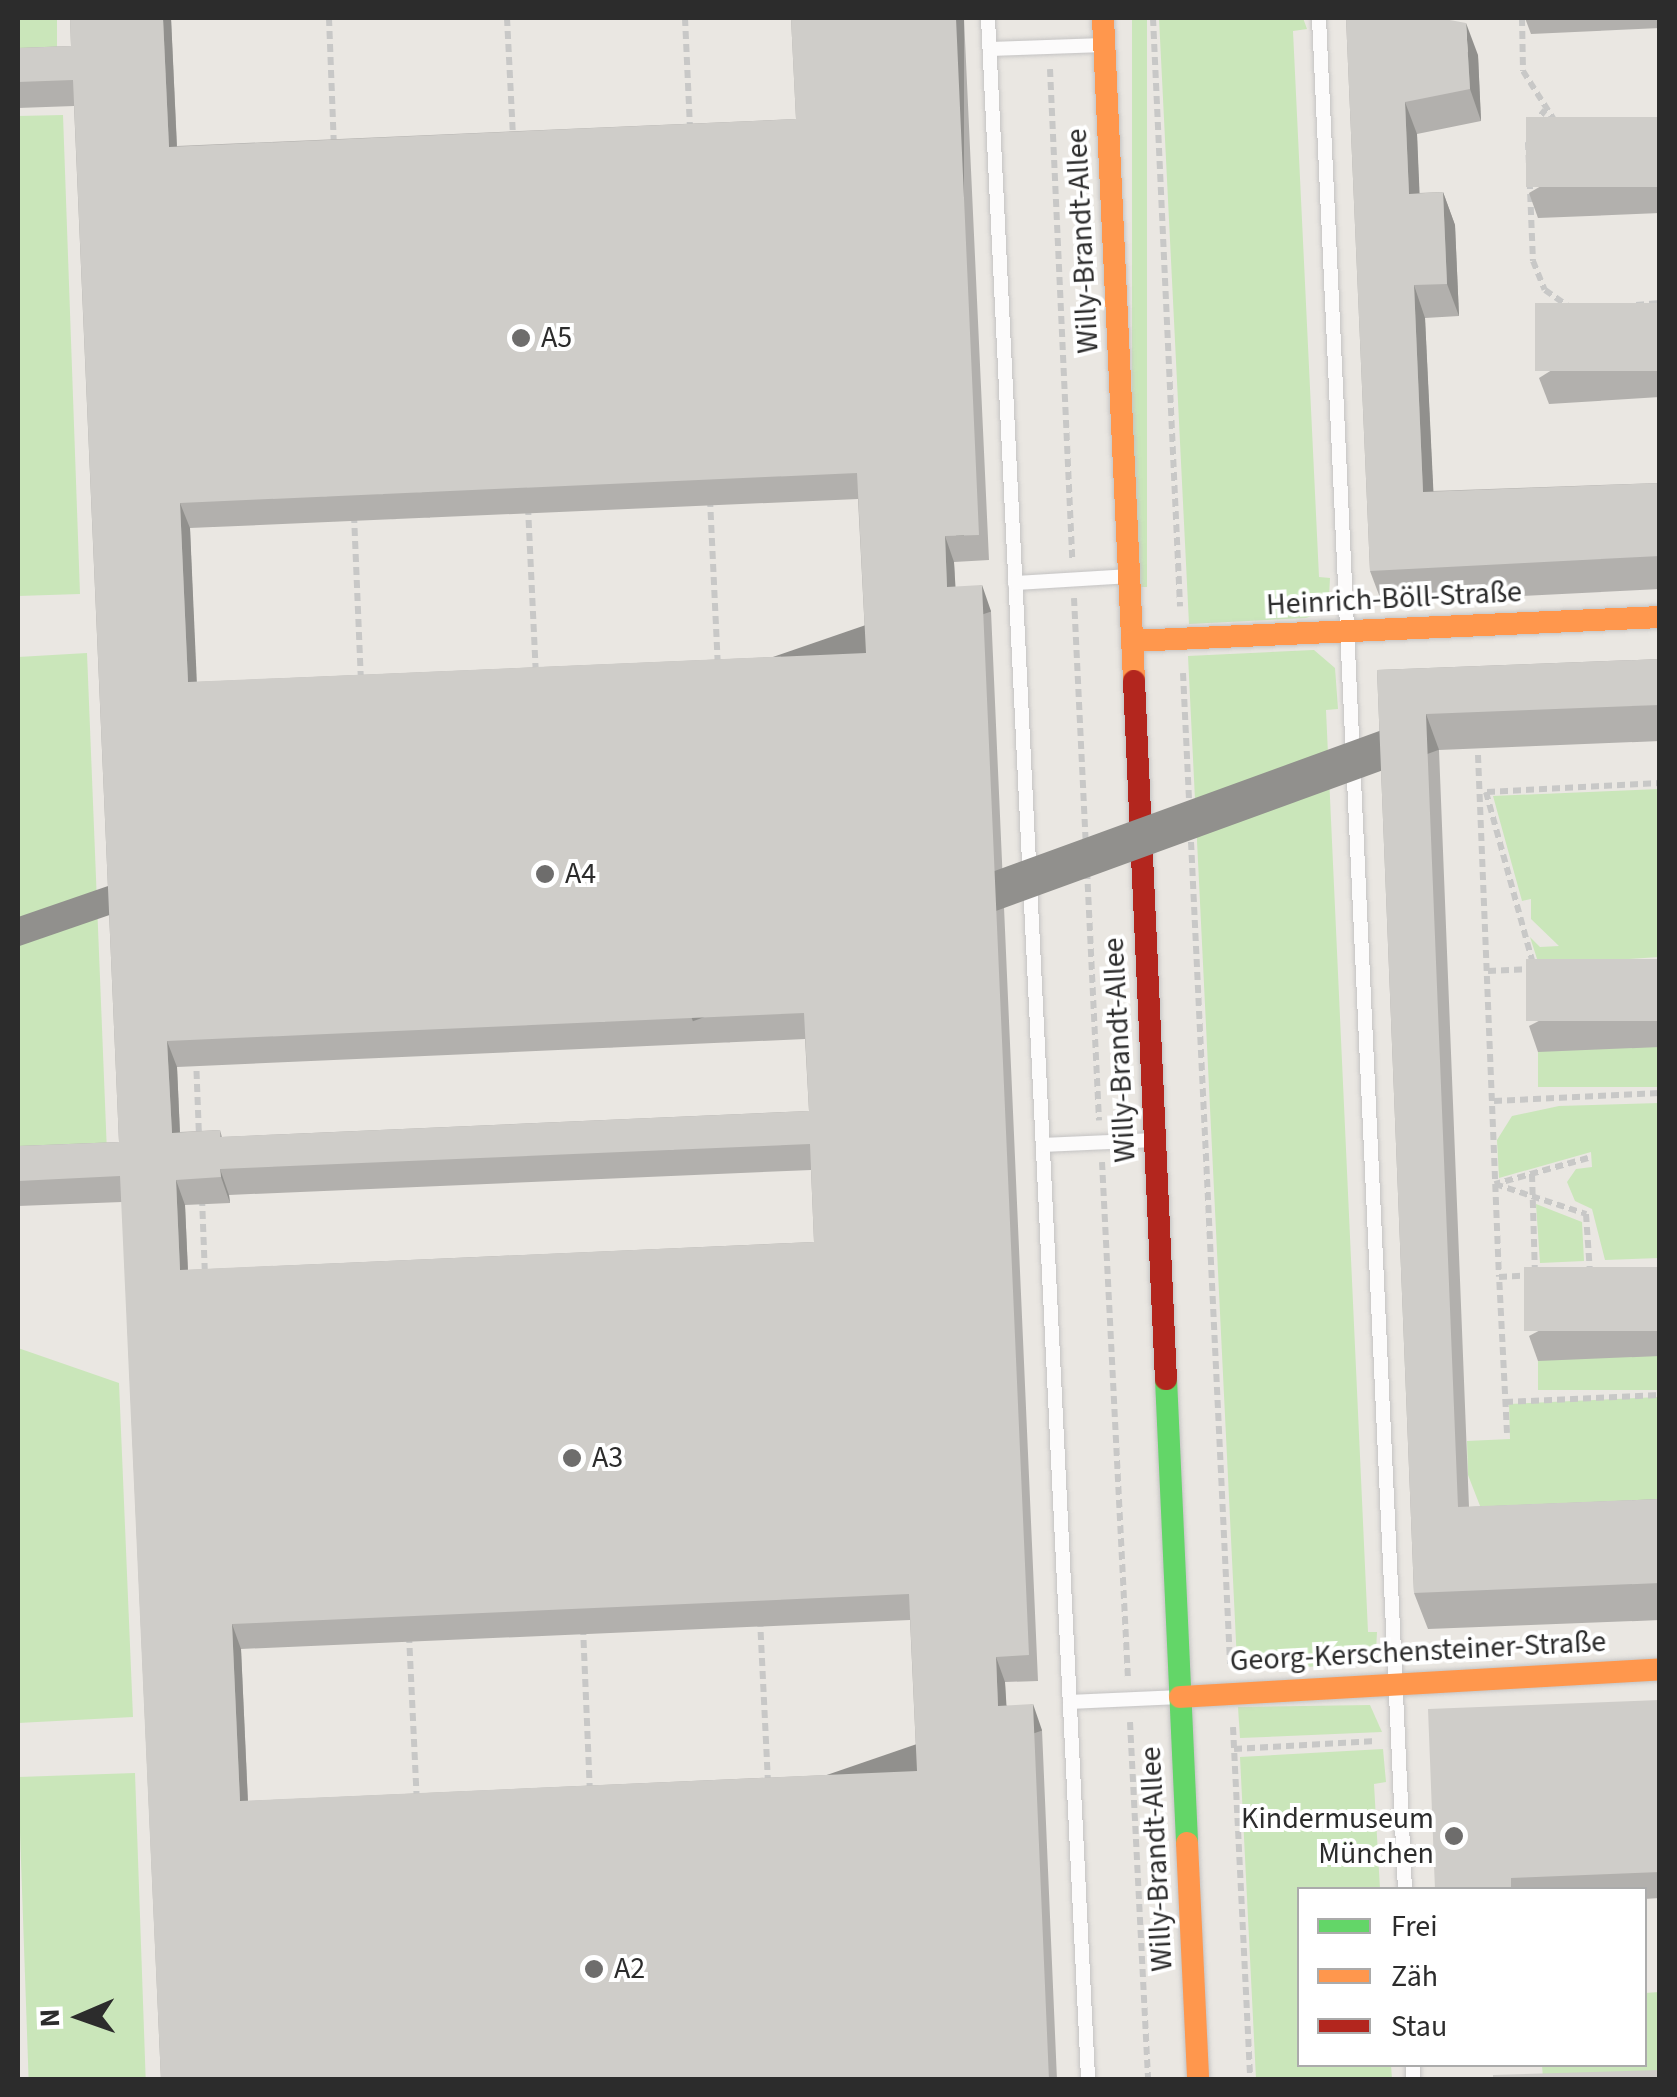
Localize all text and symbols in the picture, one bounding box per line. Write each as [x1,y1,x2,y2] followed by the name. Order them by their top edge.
[1059,128,1107,354] street label: Willy-Brandt-Allee
[541,320,572,356] place label: A5
[510,327,532,349] marker: A5
[1265,574,1523,624] street label: Heinrich-Böll-Straße
[565,856,596,892] place label: A4
[534,863,556,885] marker: A4
[1096,937,1144,1163] street label: Willy-Brandt-Allee
[592,1440,623,1476] place label: A3
[561,1447,583,1469] marker: A3
[1229,1624,1607,1680] street label: Georg-Kerschensteiner-Straße
[1133,1746,1181,1972] street label: Willy-Brandt-Allee
[1241,1801,1434,1872] place label: Kindermuseum München
[1443,1825,1465,1847] marker: Kindermuseum München
[1297,1887,1647,2067] legend
[1391,1905,1438,1948] text: Frei
[614,1951,645,1987] place label: A2
[1391,1955,1438,1998] text: Zäh
[583,1958,605,1980] marker: A2
[30,1967,130,2067] north arrow
[1391,2005,1447,2048] text: Stau
[30,2008,70,2028] text: N

